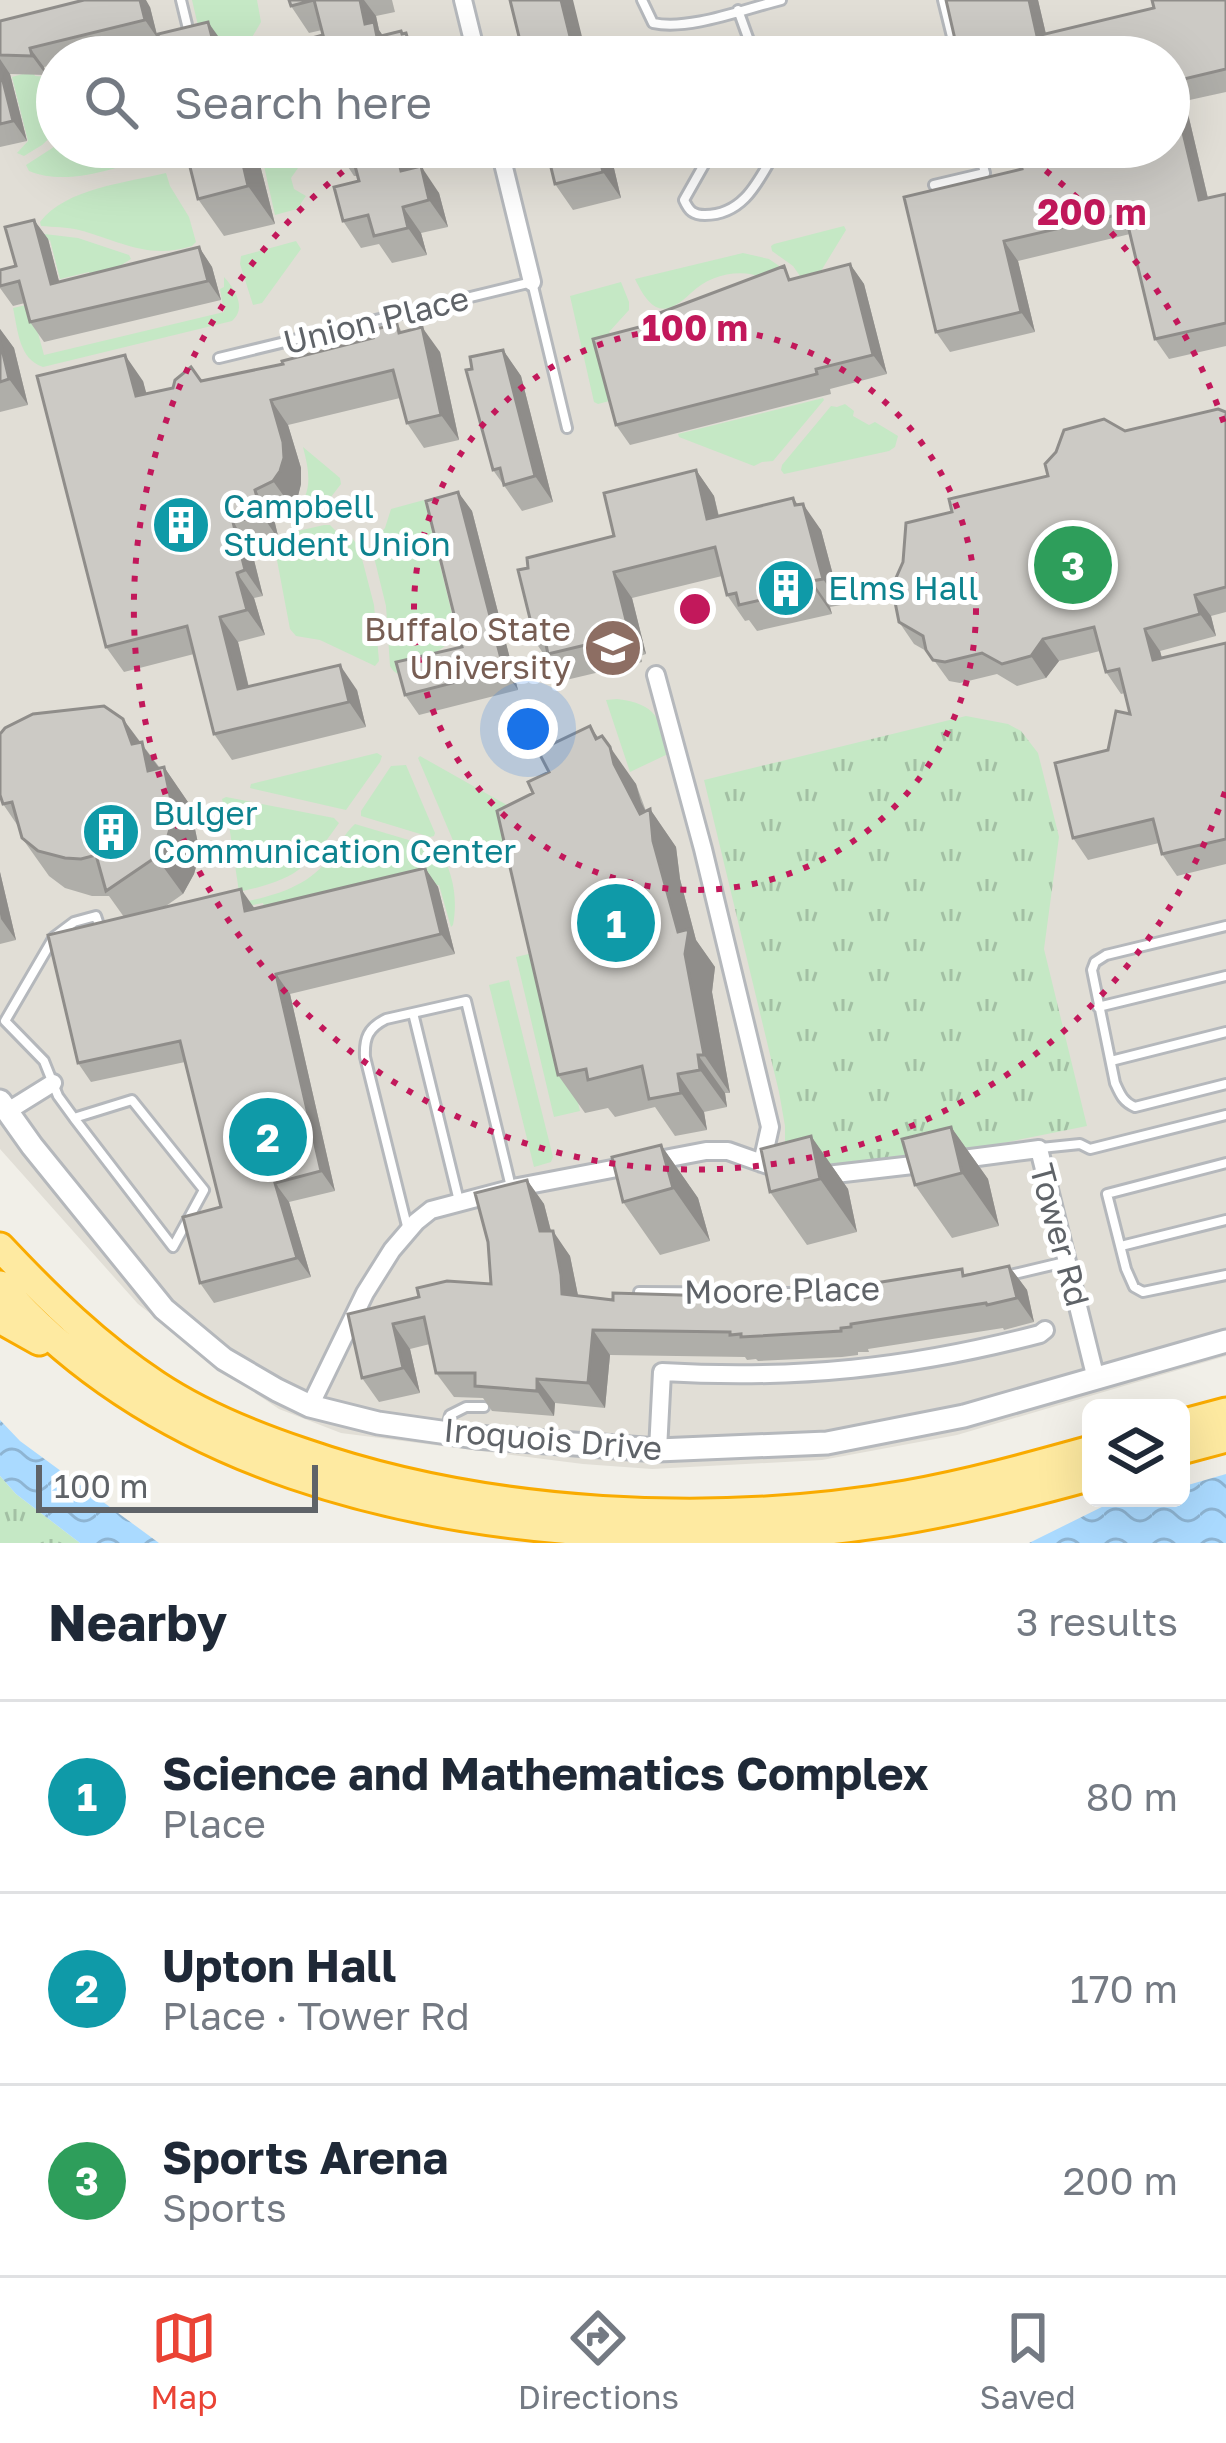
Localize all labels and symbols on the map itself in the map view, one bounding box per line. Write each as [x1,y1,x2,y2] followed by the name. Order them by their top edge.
[1037,190,1147,233] text: 200 m
[279,278,473,361] street label: Union Place
[642,306,748,349] text: 100 m
[223,486,451,563] place label: Campbell Student Union
[150,494,212,556] building icon: Campbell Student Union
[1034,520,1112,610] pin: 3
[755,557,817,619] building icon: Elms Hall
[828,568,978,607] place label: Elms Hall
[674,588,716,630] centre of rings
[364,609,571,686] place label: Buffalo State University
[582,617,644,679] school or university icon: Buffalo State University
[498,699,558,759] your location
[153,793,516,870] place label: Bulger Communication Center
[80,801,142,863] building icon: Bulger Communication Center
[577,878,655,968] pin: 1
[229,1092,307,1182] pin: 2
[1023,1159,1098,1310] street label: Tower Rd
[684,1268,880,1311] street label: Moore Place
[442,1410,664,1467] street label: Iroquois Drive
[36,1459,318,1512] scale bar

